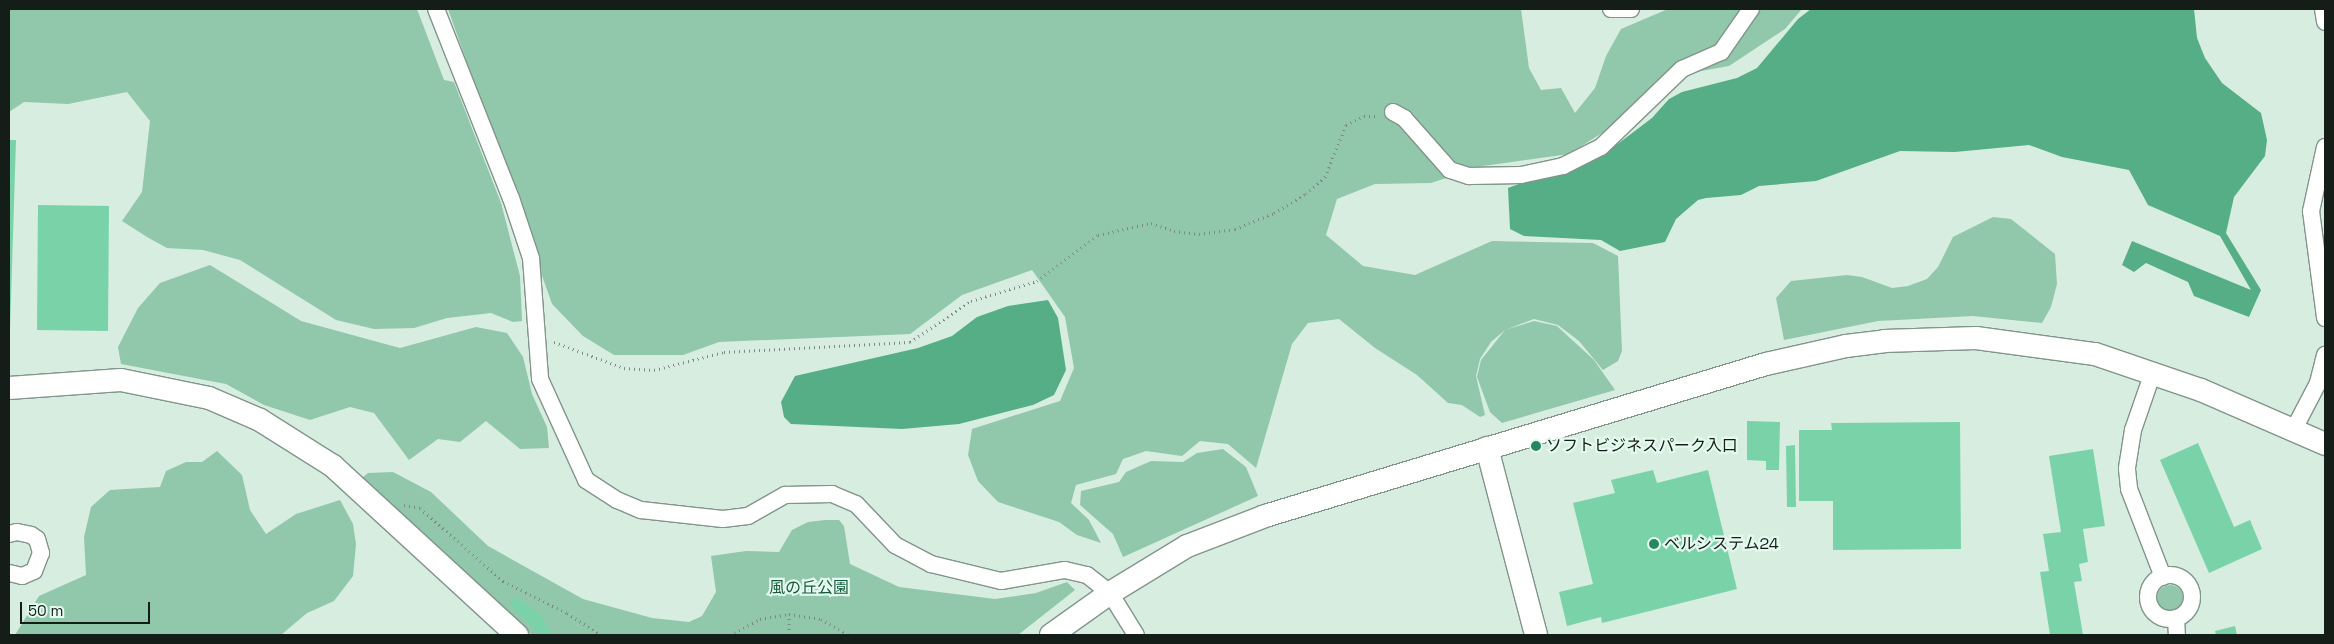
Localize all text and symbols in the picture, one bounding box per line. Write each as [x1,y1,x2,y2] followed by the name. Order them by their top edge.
[1546,436,1738,456] place label: ソフトビジネスパーク入口
[1530,440,1542,452] marker: ソフトビジネスパーク入口
[1664,534,1779,554] place label: ベルシステム24
[1648,538,1660,550] marker: ベルシステム24
[769,578,849,598] park label: 風の丘公園
[22,592,152,624] scale bar
[28,601,63,620] text: 50 m

